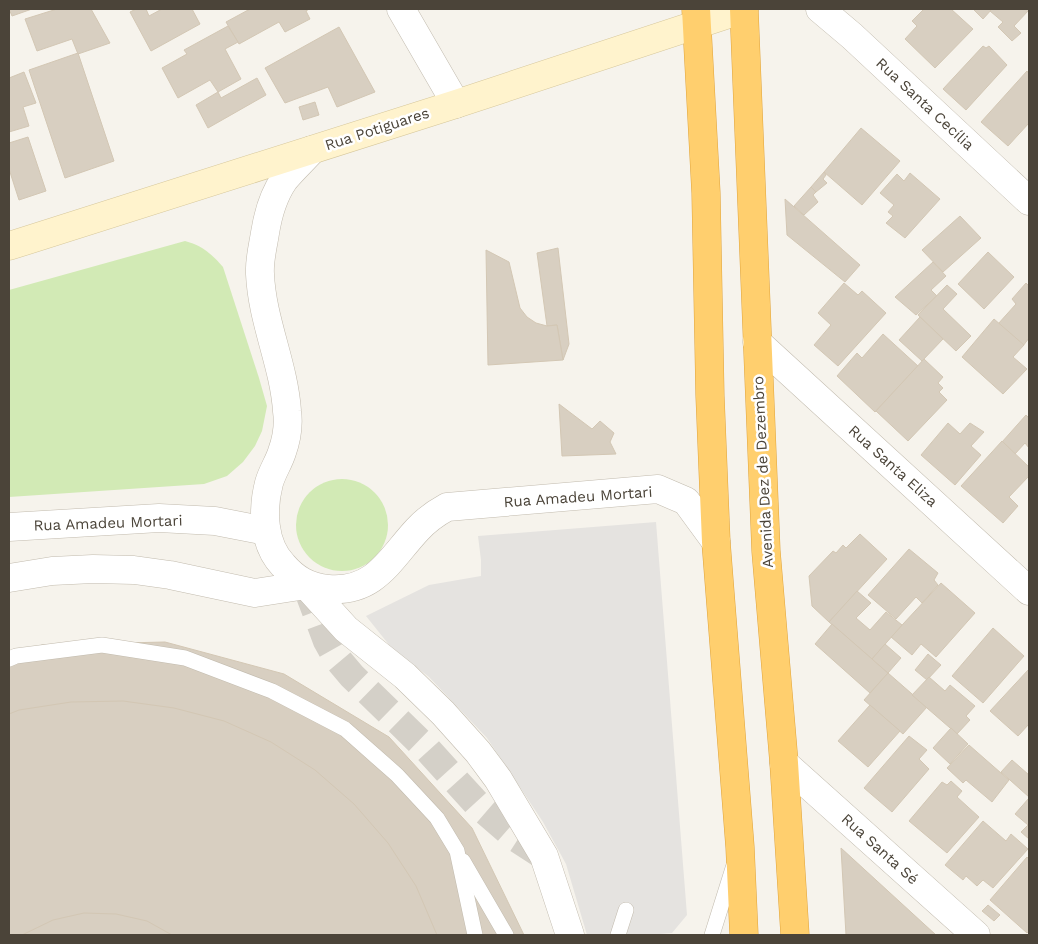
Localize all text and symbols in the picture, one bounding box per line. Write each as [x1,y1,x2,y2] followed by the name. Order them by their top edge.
[872,54,978,154] street label: Rua Santa Cecília
[323,104,432,154] street label: Rua Potiguares
[749,376,777,568] street label: Avenida Dez de Dezembro
[845,421,942,511] street label: Rua Santa Eliza
[503,483,653,511] street label: Rua Amadeu Mortari
[33,511,183,535] street label: Rua Amadeu Mortari
[838,810,922,888] street label: Rua Santa Sé

